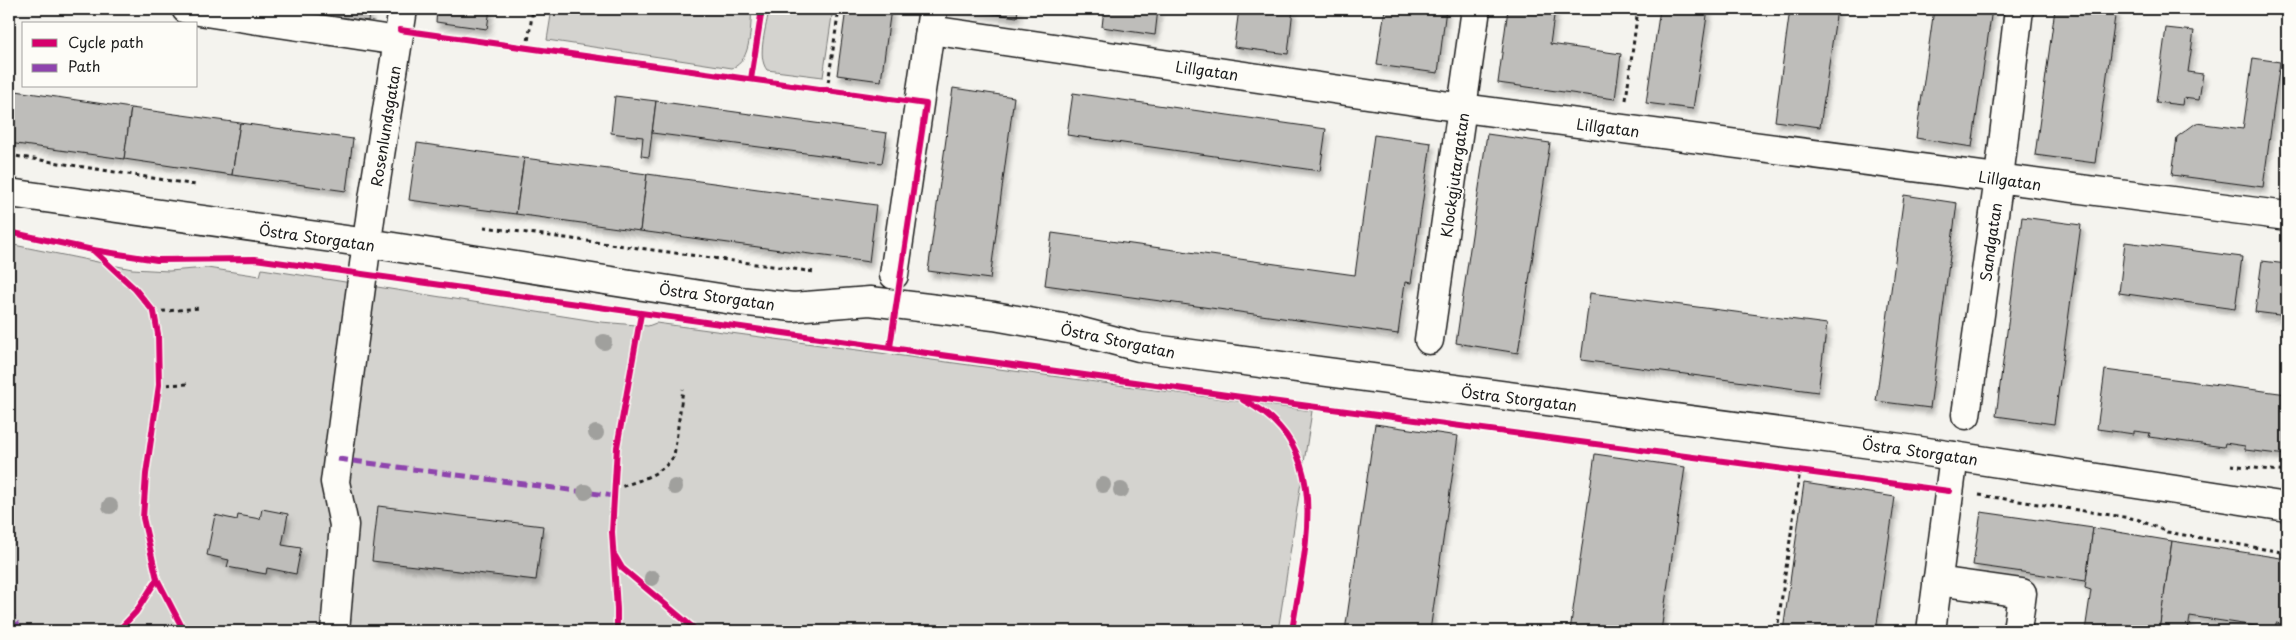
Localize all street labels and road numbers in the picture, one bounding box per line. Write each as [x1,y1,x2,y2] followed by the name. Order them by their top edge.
[1174,54,1240,86] street label: Lillgatan
[364,64,406,188] street label: Rosenlundsgatan
[1434,111,1474,239] street label: Klockgjutargatan
[1575,112,1641,142] street label: Lillgatan
[1977,164,2043,196] street label: Lillgatan
[1973,201,2007,283] street label: Sandgatan
[258,217,376,257] street label: Östra Storgatan
[658,276,776,316] street label: Östra Storgatan
[1058,317,1178,363] street label: Östra Storgatan
[1460,379,1578,417] street label: Östra Storgatan
[1861,431,1979,471] street label: Östra Storgatan

